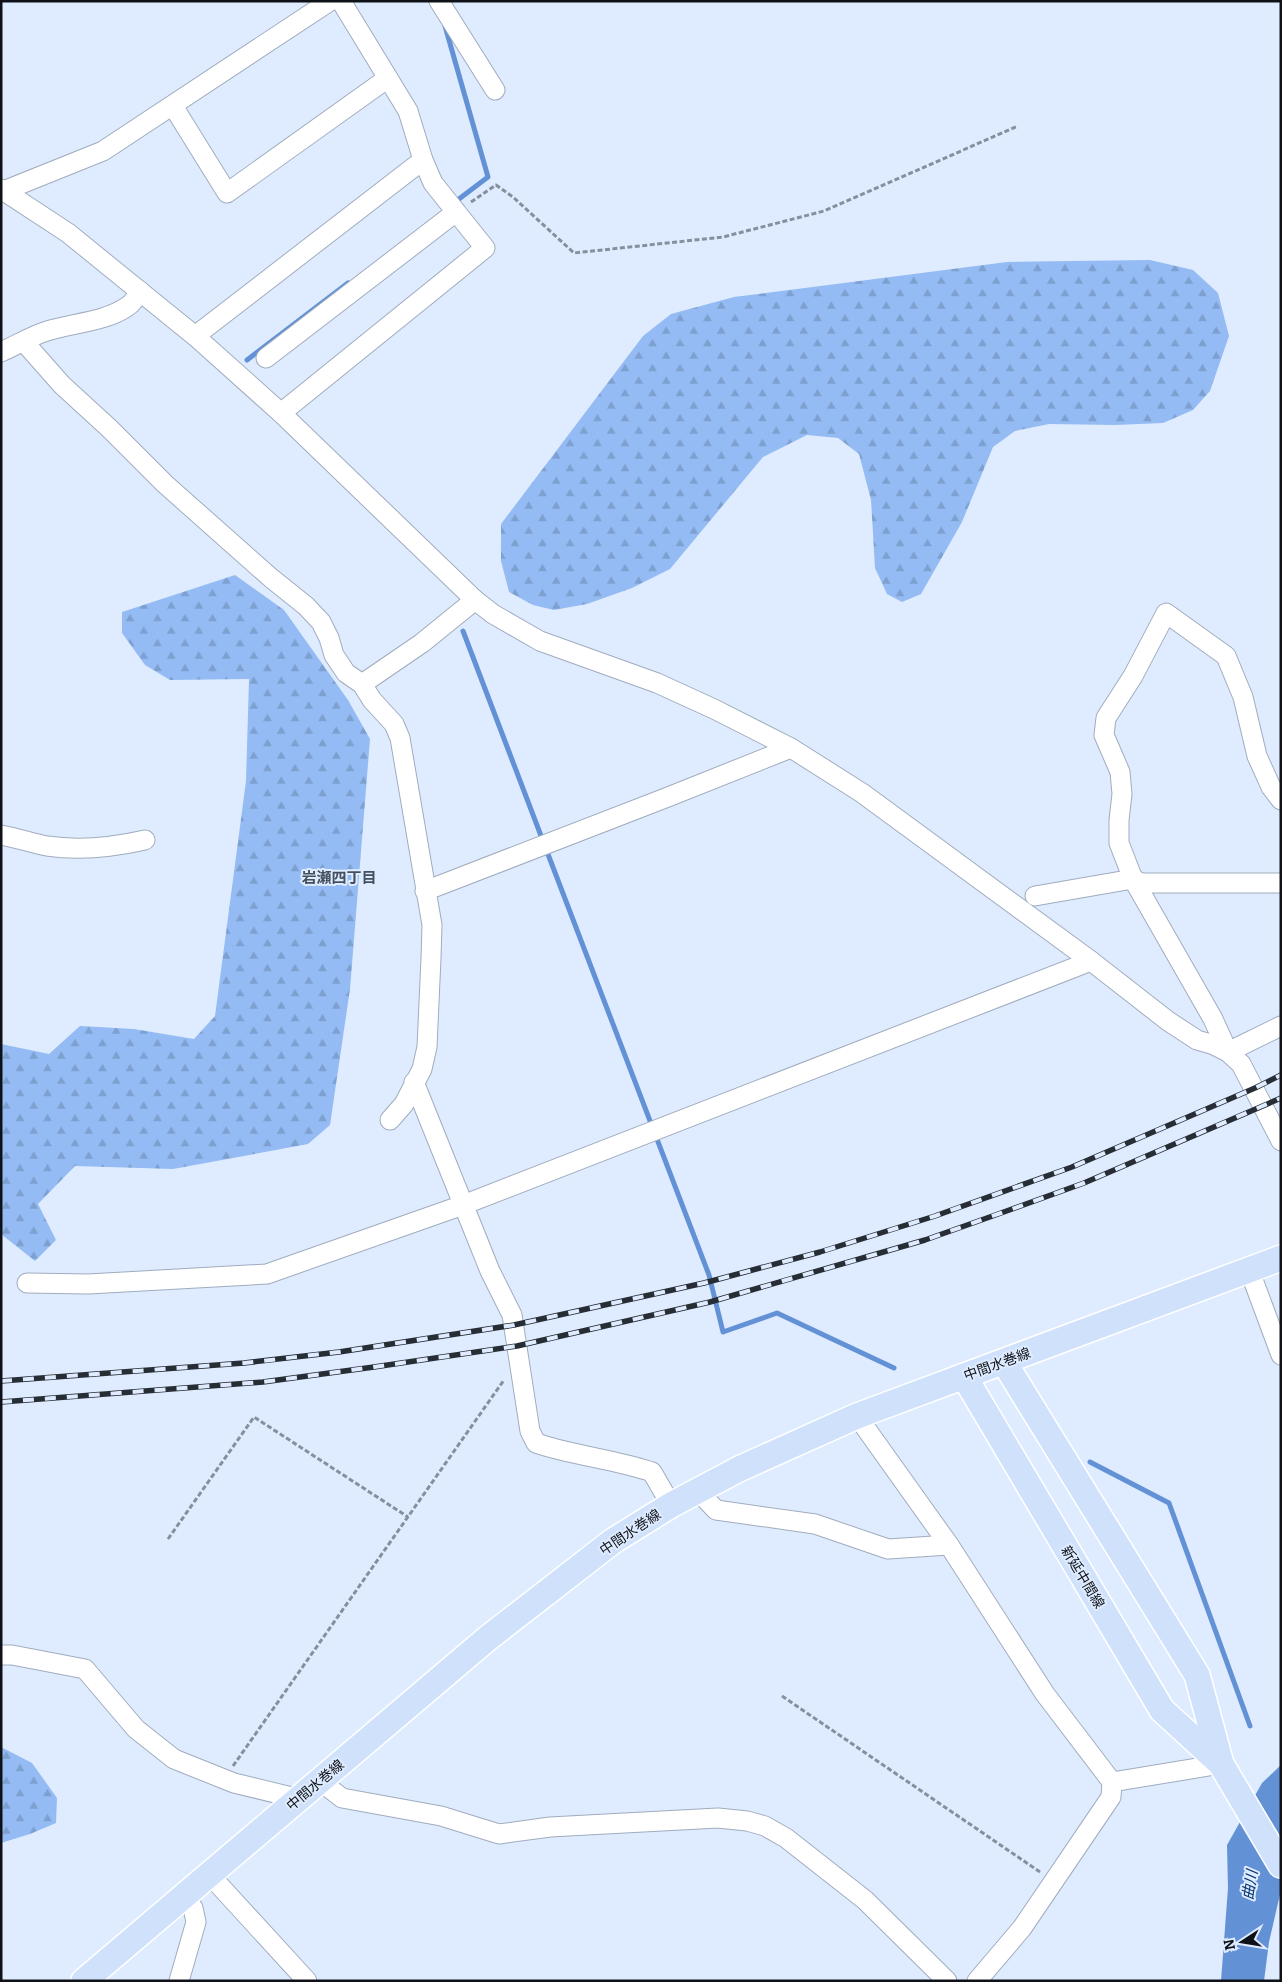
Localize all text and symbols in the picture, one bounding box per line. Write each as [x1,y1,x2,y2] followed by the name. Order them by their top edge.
[301,869,377,887] district label: 岩瀬四丁目
[961,1345,1033,1384] street label: 中間水巻線
[597,1506,664,1559] street label: 中間水巻線
[1057,1543,1108,1612] street label: 新延中間線
[283,1756,348,1814] street label: 中間水巻線
[1239,1867,1262,1901] water label: 曲川
[1217,1917,1267,1967] north arrow
[1220,1937,1239,1952] text: N

